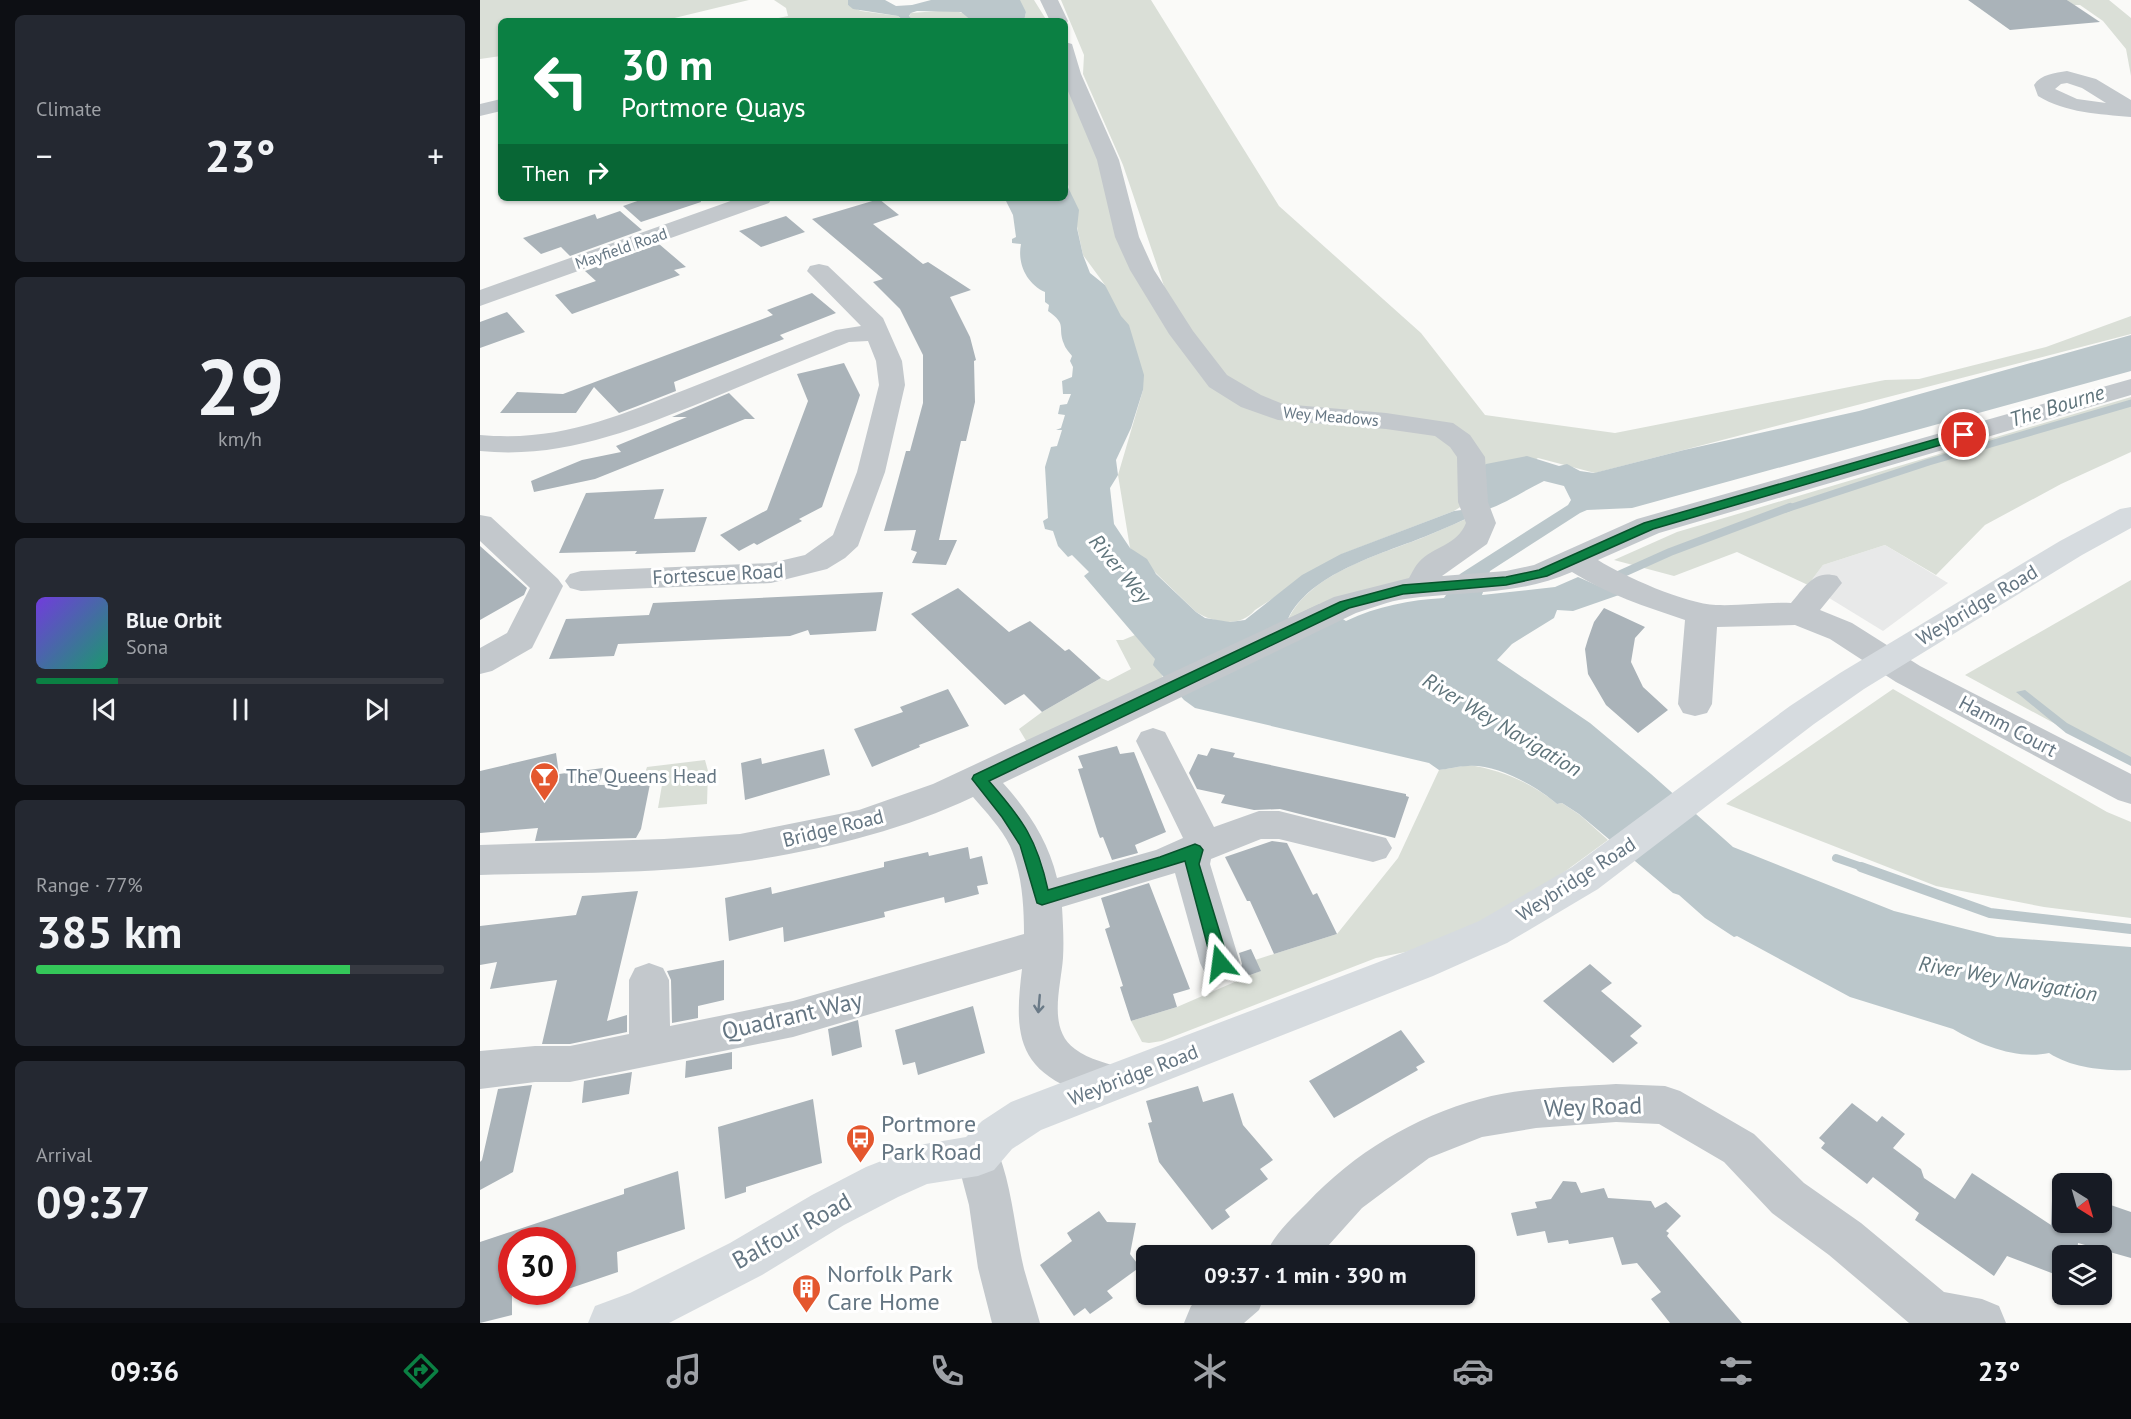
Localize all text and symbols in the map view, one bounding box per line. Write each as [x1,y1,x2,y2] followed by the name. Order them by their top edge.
[621,37,713,92] text: 30 m
[522,42,600,120] icon: left
[621,90,806,124] text: Portmore Quays
[36,96,102,122] text: Climate
[205,126,275,184] text: 23°
[36,134,53,177] text: −
[427,134,444,177] text: +
[581,156,614,189] icon: right
[522,159,569,187] text: Then
[572,223,670,273] street label: Mayfield Road
[196,336,284,437] text: 29
[2006,378,2108,433] water label: The Bourne
[1282,402,1380,430] street label: Wey Meadows
[1938,409,1989,460] pin
[1947,418,1980,451] icon: arrive
[218,426,262,452] text: km/h
[1083,528,1158,610] water label: River Wey
[652,558,784,590] street label: Fortescue Road
[1912,559,2042,651] street label: Weybridge Road
[126,606,222,634] text: Blue Orbit
[126,634,168,660] text: Sona
[1418,666,1587,783] water label: River Wey Navigation
[1954,689,2062,763] street label: Hamm Court
[88,693,121,726] icon: previous
[224,693,257,726] icon: pause
[360,693,393,726] icon: next
[529,760,561,802] bar icon: The Queens Head
[566,763,717,789] place label: The Queens Head
[780,803,886,853] street label: Bridge Road
[1511,831,1641,927] street label: Weybridge Road
[36,872,143,898] text: Range · 77%
[36,902,182,960] text: 385 km
[1188,931,1252,995] position arrow
[1917,950,2099,1007] water label: River Wey Navigation
[719,984,865,1047] street label: Quadrant Way
[1033,994,1044,1014] one-way arrow
[1064,1038,1202,1112] street label: Weybridge Road
[1543,1089,1643,1124] street label: Wey Road
[881,1108,982,1167] place label: Portmore Park Road
[844,1122,876,1164] bus stop icon: Portmore Park Road
[36,1142,92,1168] text: Arrival
[36,1172,150,1230] text: 09:37
[2052,1173,2112,1233] north arrow
[2052,1173,2112,1305] map controls
[727,1185,857,1276] street label: Balfour Road
[498,1227,576,1305] speed limit sign: 30
[2052,1245,2112,1305] button: layers
[827,1258,953,1317] place label: Norfolk Park Care Home
[1204,1261,1407,1289] text: 09:37 · 1 min · 390 m
[790,1272,822,1314] building icon: Norfolk Park Care Home
[400,1350,442,1392] icon: directions
[663,1350,705,1392] icon: music
[926,1350,968,1392] icon: phone
[1189,1350,1231,1392] icon: climate
[1452,1350,1494,1392] icon: car
[1715,1350,1757,1392] icon: filters
[111,1354,179,1388] text: 09:36
[1978,1354,2020,1388] text: 23°

